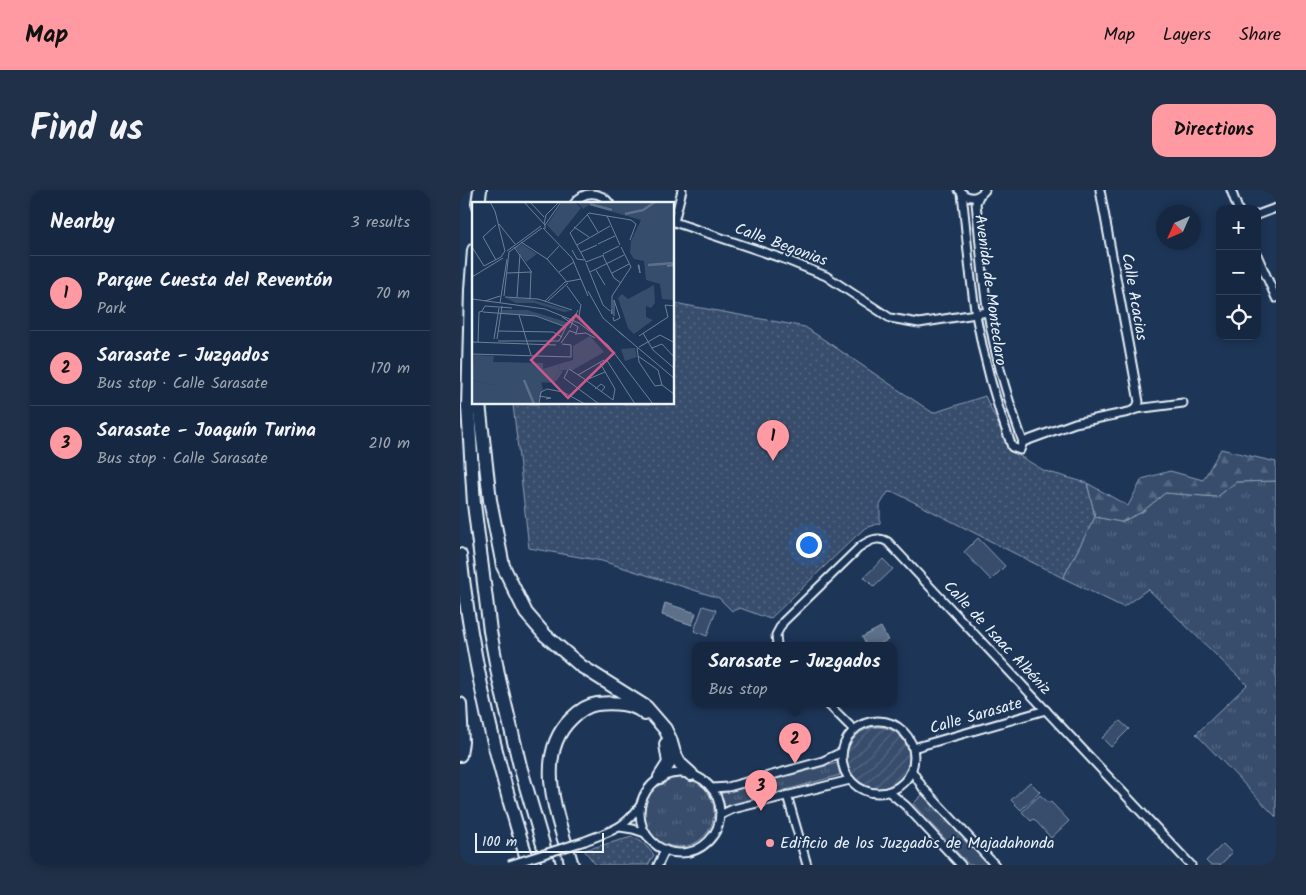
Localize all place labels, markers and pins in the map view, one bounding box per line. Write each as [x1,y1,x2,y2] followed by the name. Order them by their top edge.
[757,420,789,461] pin: 1
[779,723,811,764] pin: 2
[745,770,777,811] pin: 3
[780,831,1055,856] place label: Edificio de los Juzgados de Majadahonda
[764,837,776,849] marker: Edificio de los Juzgados de Majadahonda

